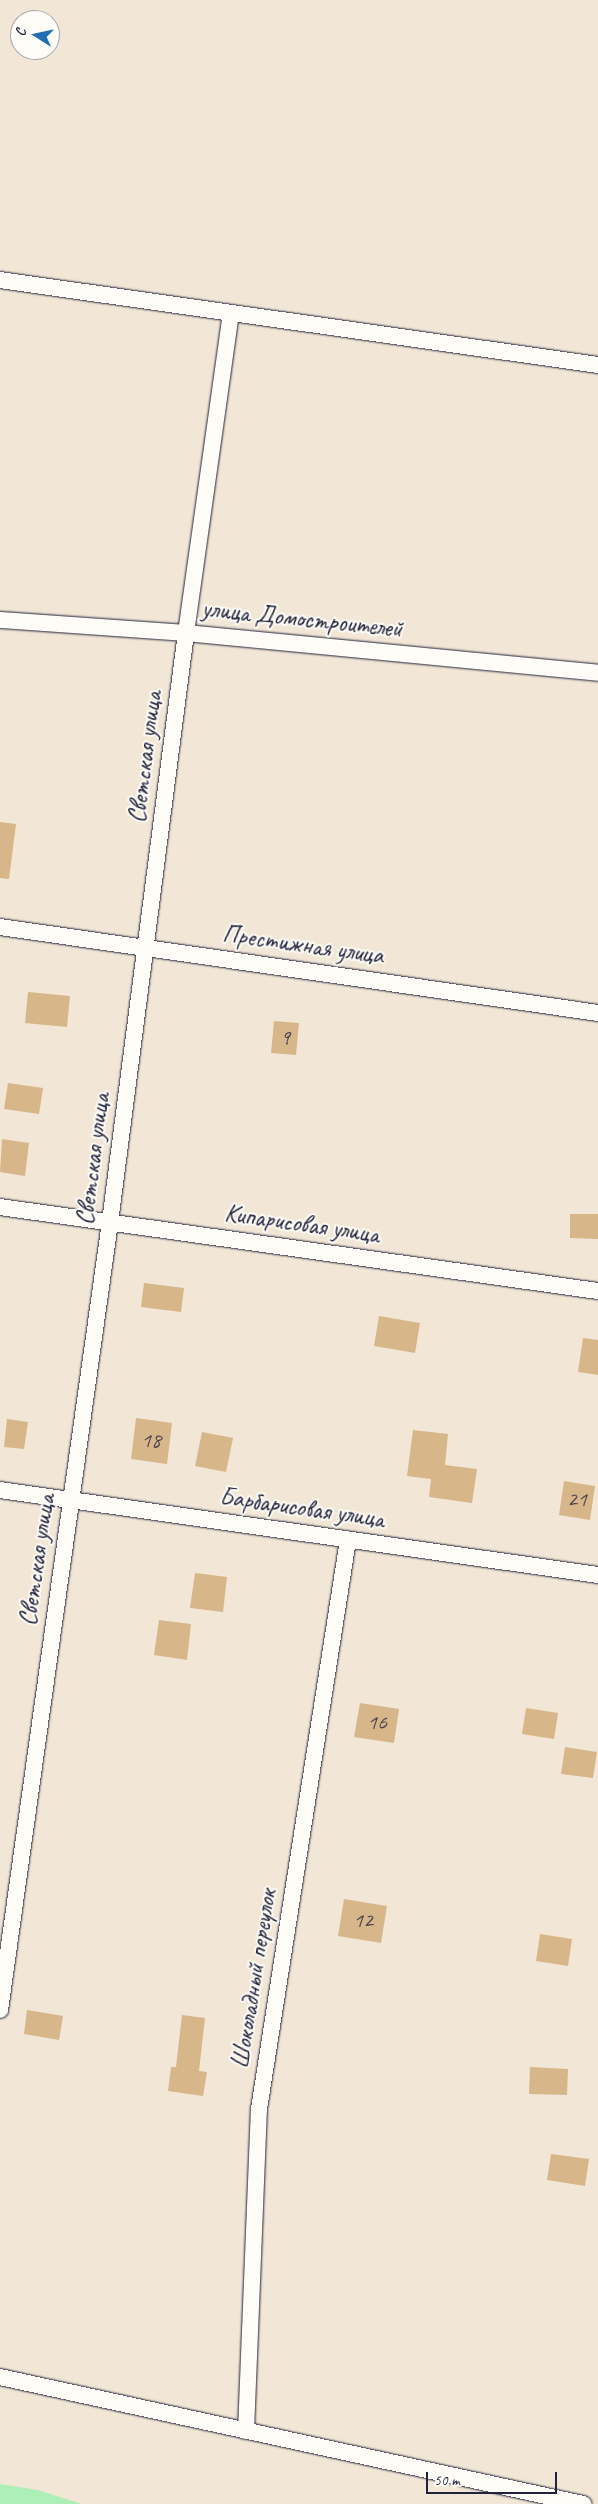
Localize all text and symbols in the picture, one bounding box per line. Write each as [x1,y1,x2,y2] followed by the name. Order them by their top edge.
[10,10,60,60] north arrow
[12,28,30,37] text: С
[199,593,405,645] street label: улица Домостроителей
[122,689,168,825] street label: Светская улица
[220,919,386,971] street label: Престижная улица
[280,1025,290,1051] house number: 9
[70,1091,116,1227] street label: Светская улица
[222,1198,382,1250] street label: Кипарисовая улица
[141,1428,161,1454] house number: 18
[218,1482,386,1534] street label: Барбарисовая улица
[567,1487,587,1513] house number: 21
[13,1492,61,1628] street label: Светская улица
[367,1710,387,1736] house number: 16
[225,1887,283,2071] street label: Шоколадный переулок
[353,1908,373,1934] house number: 12
[428,2462,559,2494] scale bar
[434,2471,460,2490] text: 50 m

